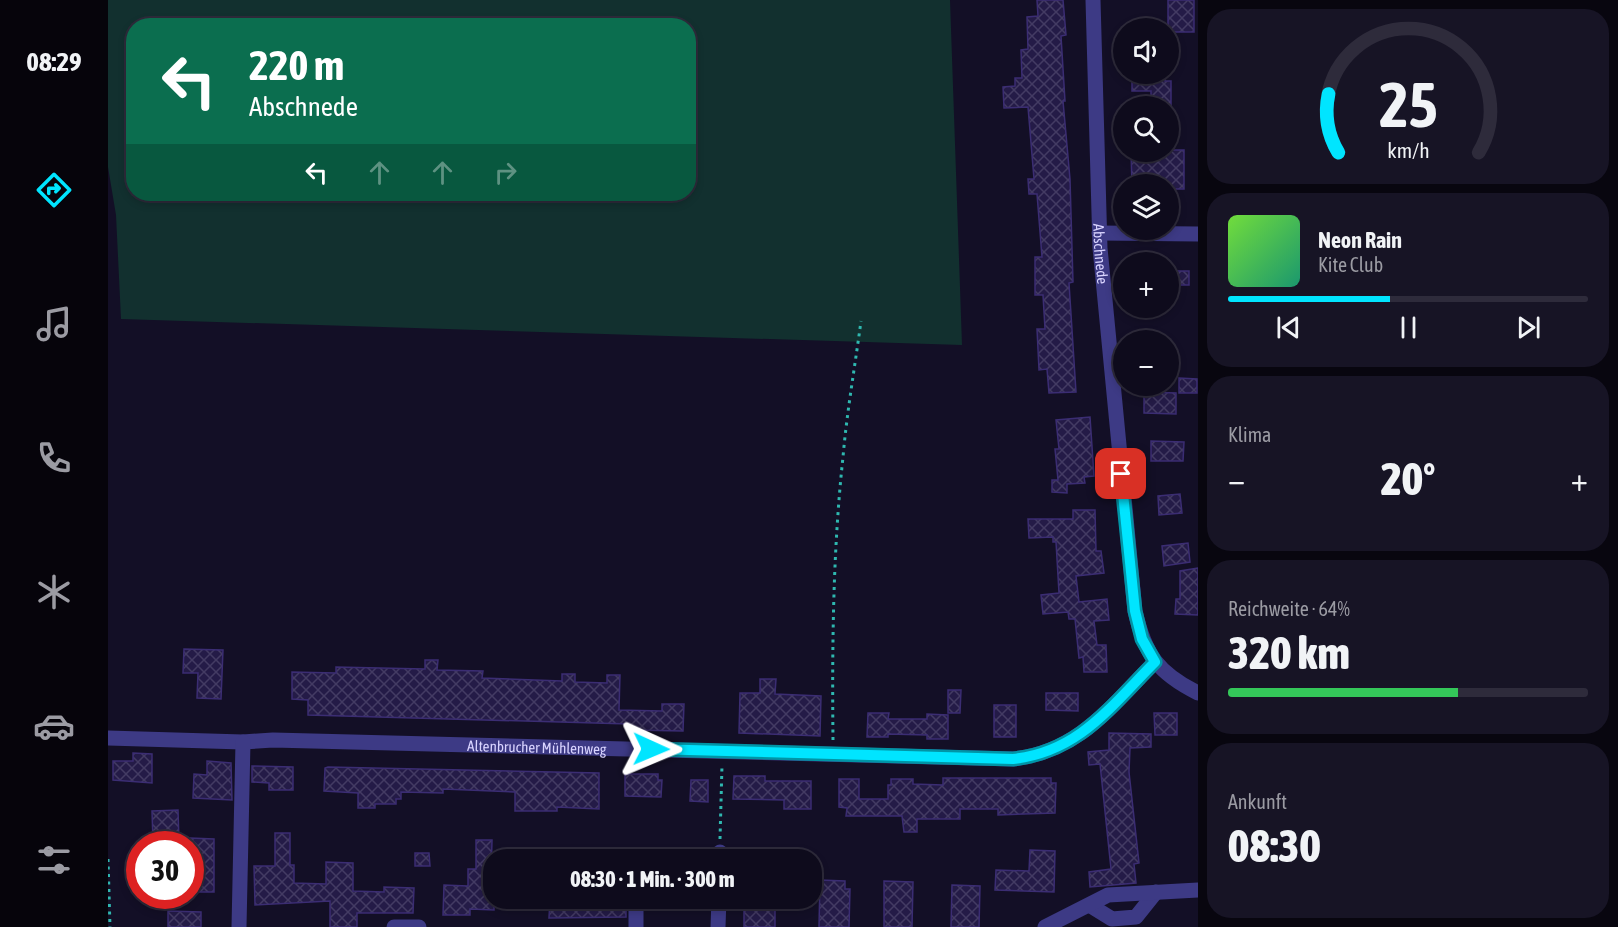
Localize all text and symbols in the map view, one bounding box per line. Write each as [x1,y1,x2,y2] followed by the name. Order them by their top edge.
[1113,18,1179,396] map controls
[1113,18,1179,84] button: sound
[249,41,344,89] text: 220 m
[150,42,228,120] icon: left
[26,46,82,77] text: 08:29
[1379,69,1437,140] text: 25
[249,91,358,122] text: Abschnede
[1113,96,1179,162] button: search
[1387,139,1429,164] text: km/h
[300,156,333,189] icon: left
[363,156,396,189] icon: ahead
[426,156,459,189] icon: ahead
[489,156,522,189] icon: right
[33,169,75,211] icon: directions
[1113,174,1179,240] button: layers
[1091,223,1112,285] street label: Abschnede
[1318,227,1402,253] text: Neon Rain
[1113,252,1179,318] button: +
[1318,253,1383,276] text: Kite Club
[33,303,75,345] icon: music
[1272,311,1305,344] icon: previous
[1392,311,1425,344] icon: pause
[1512,311,1545,344] icon: next
[1113,330,1179,396] button: −
[1228,423,1271,446] text: Klima
[33,437,75,479] icon: phone
[1095,448,1146,499] pin
[1381,453,1435,505] text: 20°
[1104,457,1137,490] icon: arrive
[1228,460,1245,498] text: −
[1571,460,1588,498] text: +
[33,571,75,613] icon: climate
[1228,597,1350,620] text: Reichweite · 64%
[1228,627,1350,679] text: 320 km
[33,705,75,747] icon: car
[619,717,683,781] position arrow
[467,736,607,757] street label: Altenbrucher Mühlenweg
[1228,790,1287,813] text: Ankunft
[1228,820,1321,872] text: 08:30
[126,831,204,909] speed limit sign: 30
[33,839,75,881] icon: filters
[570,866,735,892] text: 08:30 · 1 Min. · 300 m

